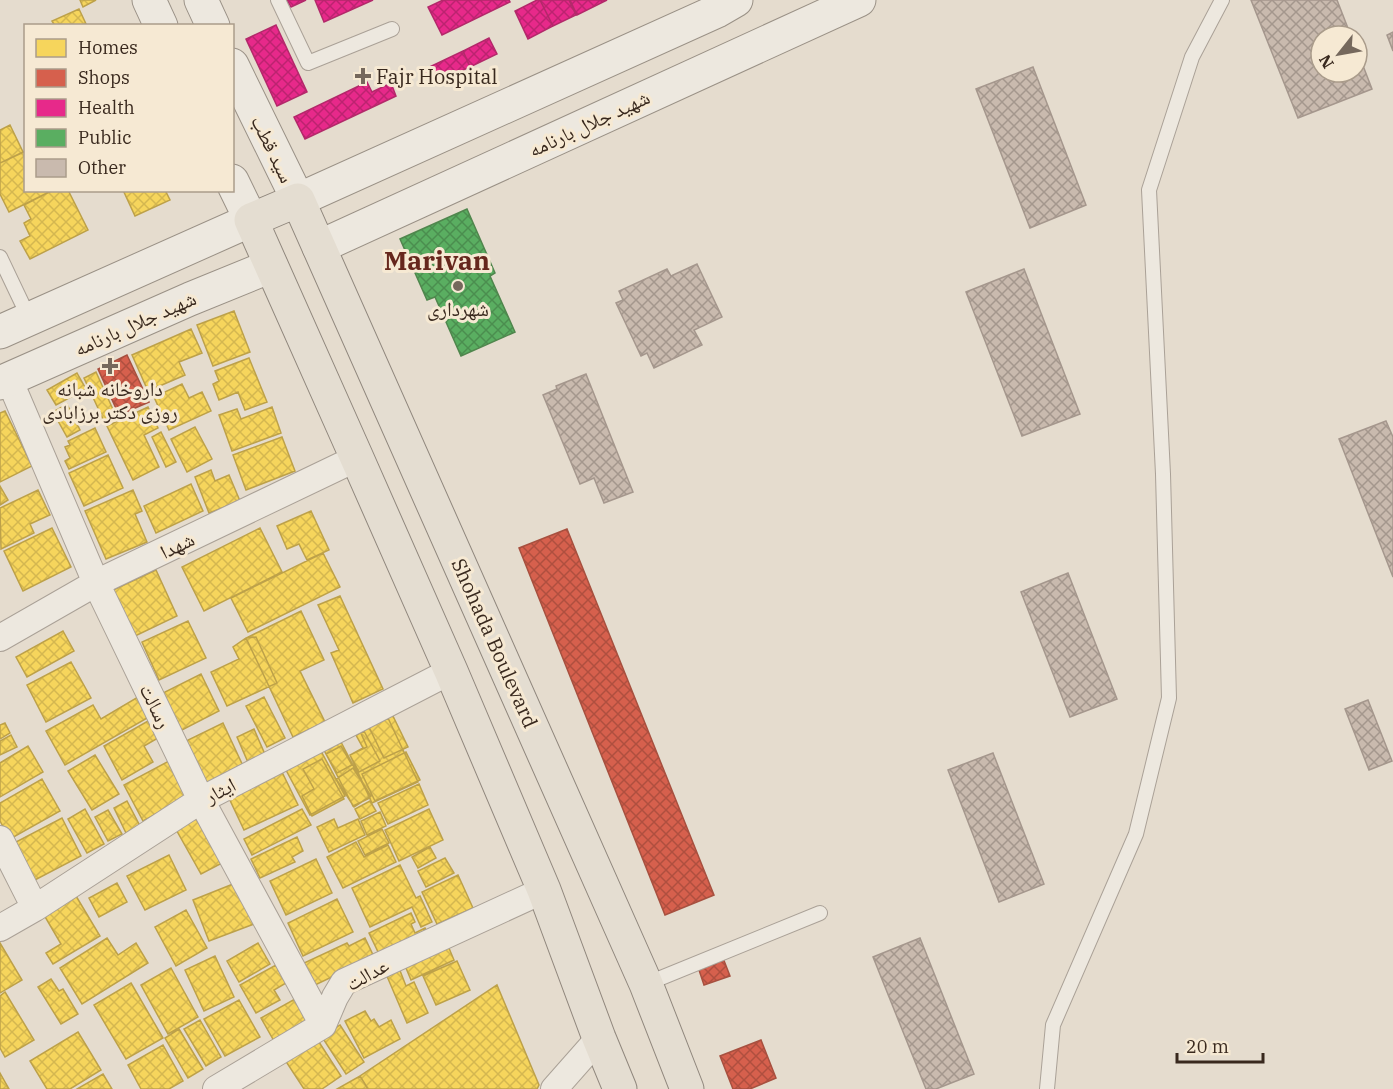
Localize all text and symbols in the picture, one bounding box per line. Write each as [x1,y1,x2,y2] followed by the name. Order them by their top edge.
[24,24,234,192] legend
[1309,24,1369,84] north arrow
[78,36,138,59] text: Homes
[1314,51,1338,72] text: N
[376,63,498,90] place label: Fajr Hospital
[78,66,130,89] text: Shops
[354,67,372,85] marker: Fajr Hospital
[524,83,654,163] street label: شهید جلال بارنامه
[78,96,135,119] text: Health
[245,111,301,187] street label: سید قطب
[78,126,132,149] text: Public
[78,156,126,179] text: Other
[384,243,490,277] district label: Marivan
[451,279,465,293] marker: شهرداری
[70,284,200,362] street label: شهید جلال بارنامه
[427,295,489,322] place label: شهرداری
[103,359,117,373] marker: داروخانه شبانه روزی دکتر برزابادی
[42,375,178,425] place label: داروخانه شبانه روزی دکتر برزابادی
[155,525,199,565] street label: شهدا
[445,554,545,732] street label: Shohada Boulevard
[134,679,178,733] street label: رسالت
[199,771,240,810] street label: ایثار
[341,951,393,997] street label: عدالت
[1177,1026,1262,1064] scale bar
[1186,1035,1229,1058] text: 20 m

